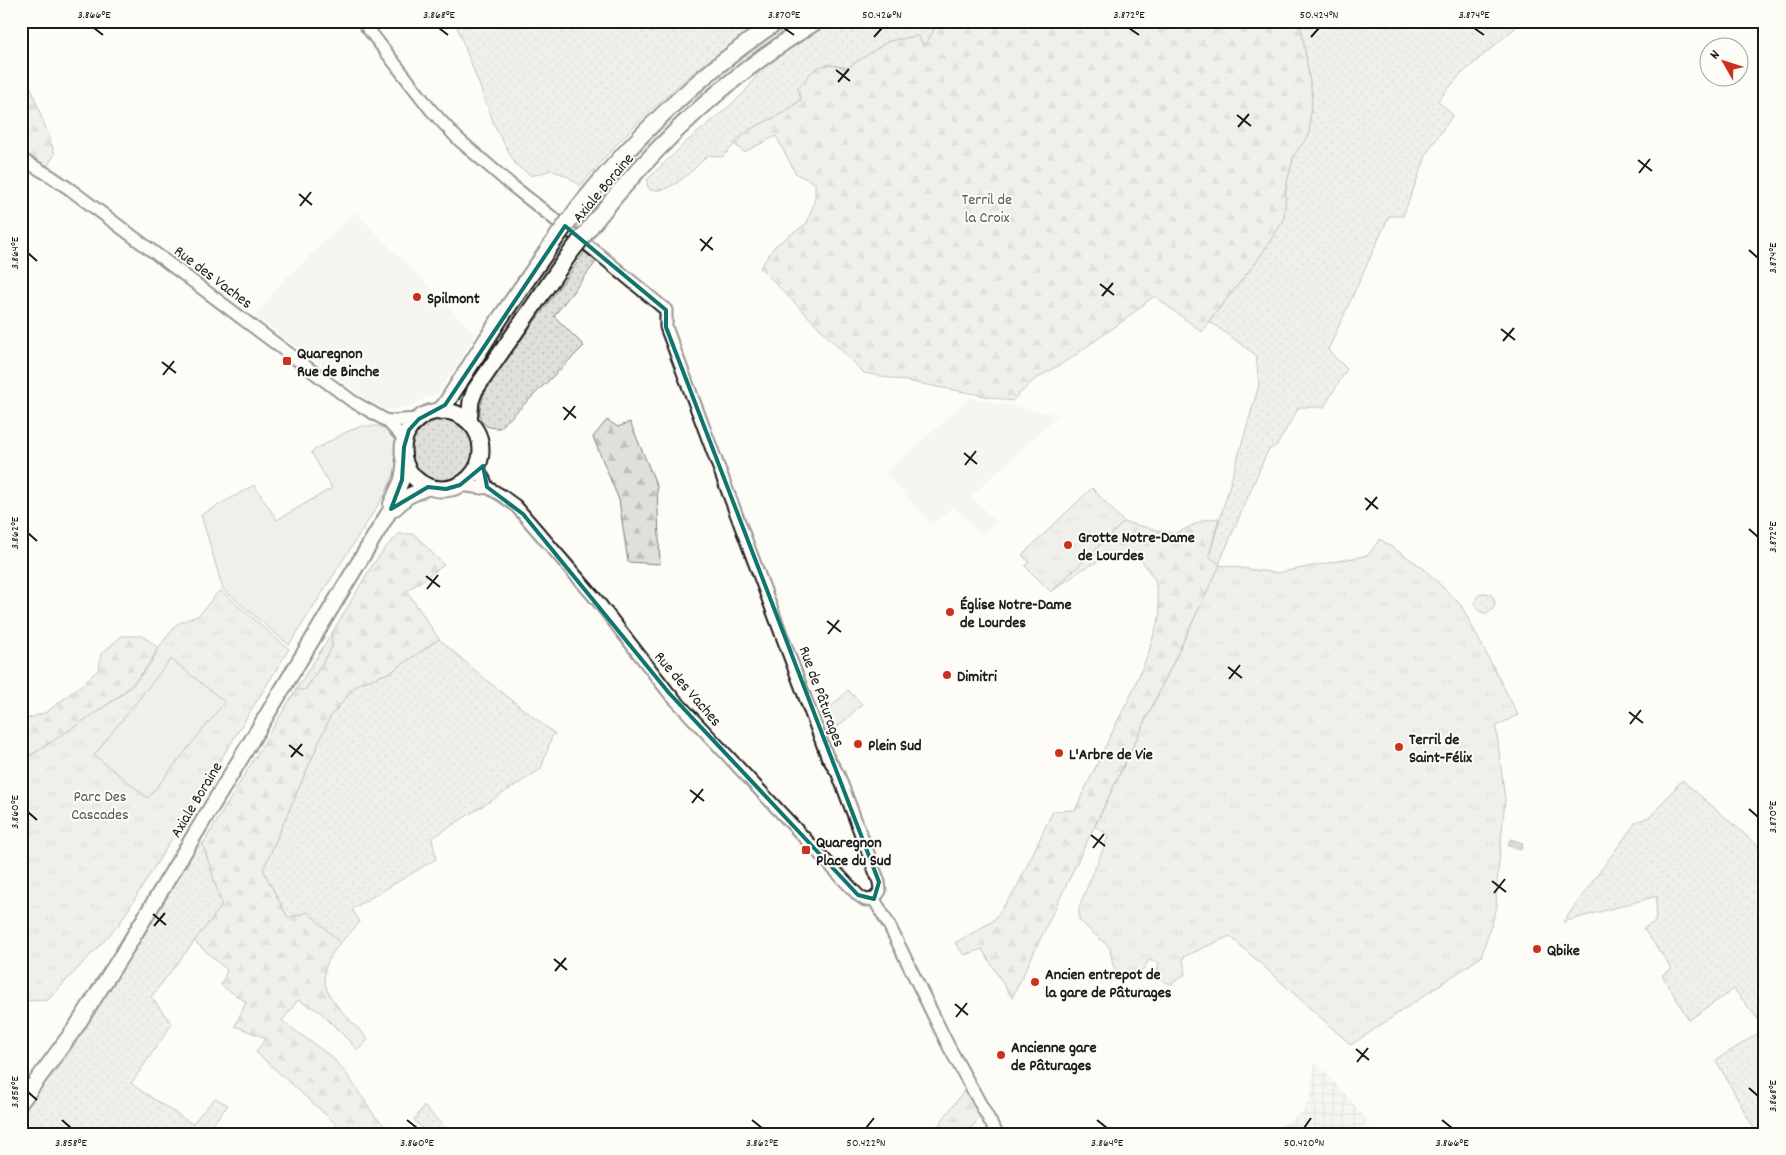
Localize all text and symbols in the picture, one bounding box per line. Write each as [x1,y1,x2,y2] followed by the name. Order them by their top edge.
[77,7,111,24] text: 3.866°E
[423,7,456,24] text: 3.868°E
[768,7,801,24] text: 3.870°E
[862,7,902,24] text: 50.426°N
[1113,7,1145,24] text: 3.872°E
[1299,7,1339,24] text: 50.424°N
[1458,7,1490,24] text: 3.874°E
[1698,38,1748,88] north arrow
[1706,46,1725,64] text: N
[568,149,640,229] street label: Axiale Boraine
[962,189,1012,230] park label: Terril de la Croix
[7,236,24,269] text: 3.864°E
[168,241,257,315] street label: Rue des Vaches
[1765,242,1782,274] text: 3.874°E
[427,288,480,311] place label: Spilmont
[411,291,423,303] marker: Spilmont
[297,343,379,384] place label: Quaregnon Rue de Binche
[281,355,293,367] marker: Quaregnon Rue de Binche
[7,516,24,549] text: 3.862°E
[1765,521,1782,553] text: 3.872°E
[1078,527,1195,568] place label: Grotte Notre-Dame de Lourdes
[1062,539,1074,551] marker: Grotte Notre-Dame de Lourdes
[960,594,1072,635] place label: Église Notre-Dame de Lourdes
[944,606,956,618] marker: Église Notre-Dame de Lourdes
[792,643,850,751] street label: Rue de Pâturages
[648,647,726,733] street label: Rue des Vaches
[957,666,997,689] place label: Dimitri
[941,669,953,681] marker: Dimitri
[1409,729,1472,770] place label: Terril de Saint-Félix
[868,735,922,758] place label: Plein Sud
[852,738,864,750] marker: Plein Sud
[1393,741,1405,753] marker: Terril de Saint-Félix
[1069,744,1153,767] place label: L'Arbre de Vie
[1053,747,1065,759] marker: L'Arbre de Vie
[165,758,229,843] street label: Axiale Boraine
[71,786,129,827] park label: Parc Des Cascades
[7,795,24,829] text: 3.860°E
[1765,800,1782,833] text: 3.870°E
[816,832,891,873] place label: Quaregnon Place du Sud
[800,844,812,856] marker: Quaregnon Place du Sud
[1547,940,1580,963] place label: Qbike
[1531,943,1543,955] marker: Qbike
[1045,964,1172,1005] place label: Ancien entrepot de la gare de Pâturages
[1029,976,1041,988] marker: Ancien entrepot de la gare de Pâturages
[1011,1037,1097,1078] place label: Ancienne gare de Pâturages
[995,1049,1007,1061] marker: Ancienne gare de Pâturages
[7,1076,24,1108] text: 3.858°E
[1765,1079,1782,1112] text: 3.868°E
[55,1135,87,1152] text: 3.858°E
[400,1135,434,1152] text: 3.860°E
[746,1135,779,1152] text: 3.862°E
[846,1135,886,1152] text: 50.422°N
[1091,1135,1124,1152] text: 3.864°E
[1284,1135,1324,1152] text: 50.420°N
[1435,1135,1469,1152] text: 3.866°E

